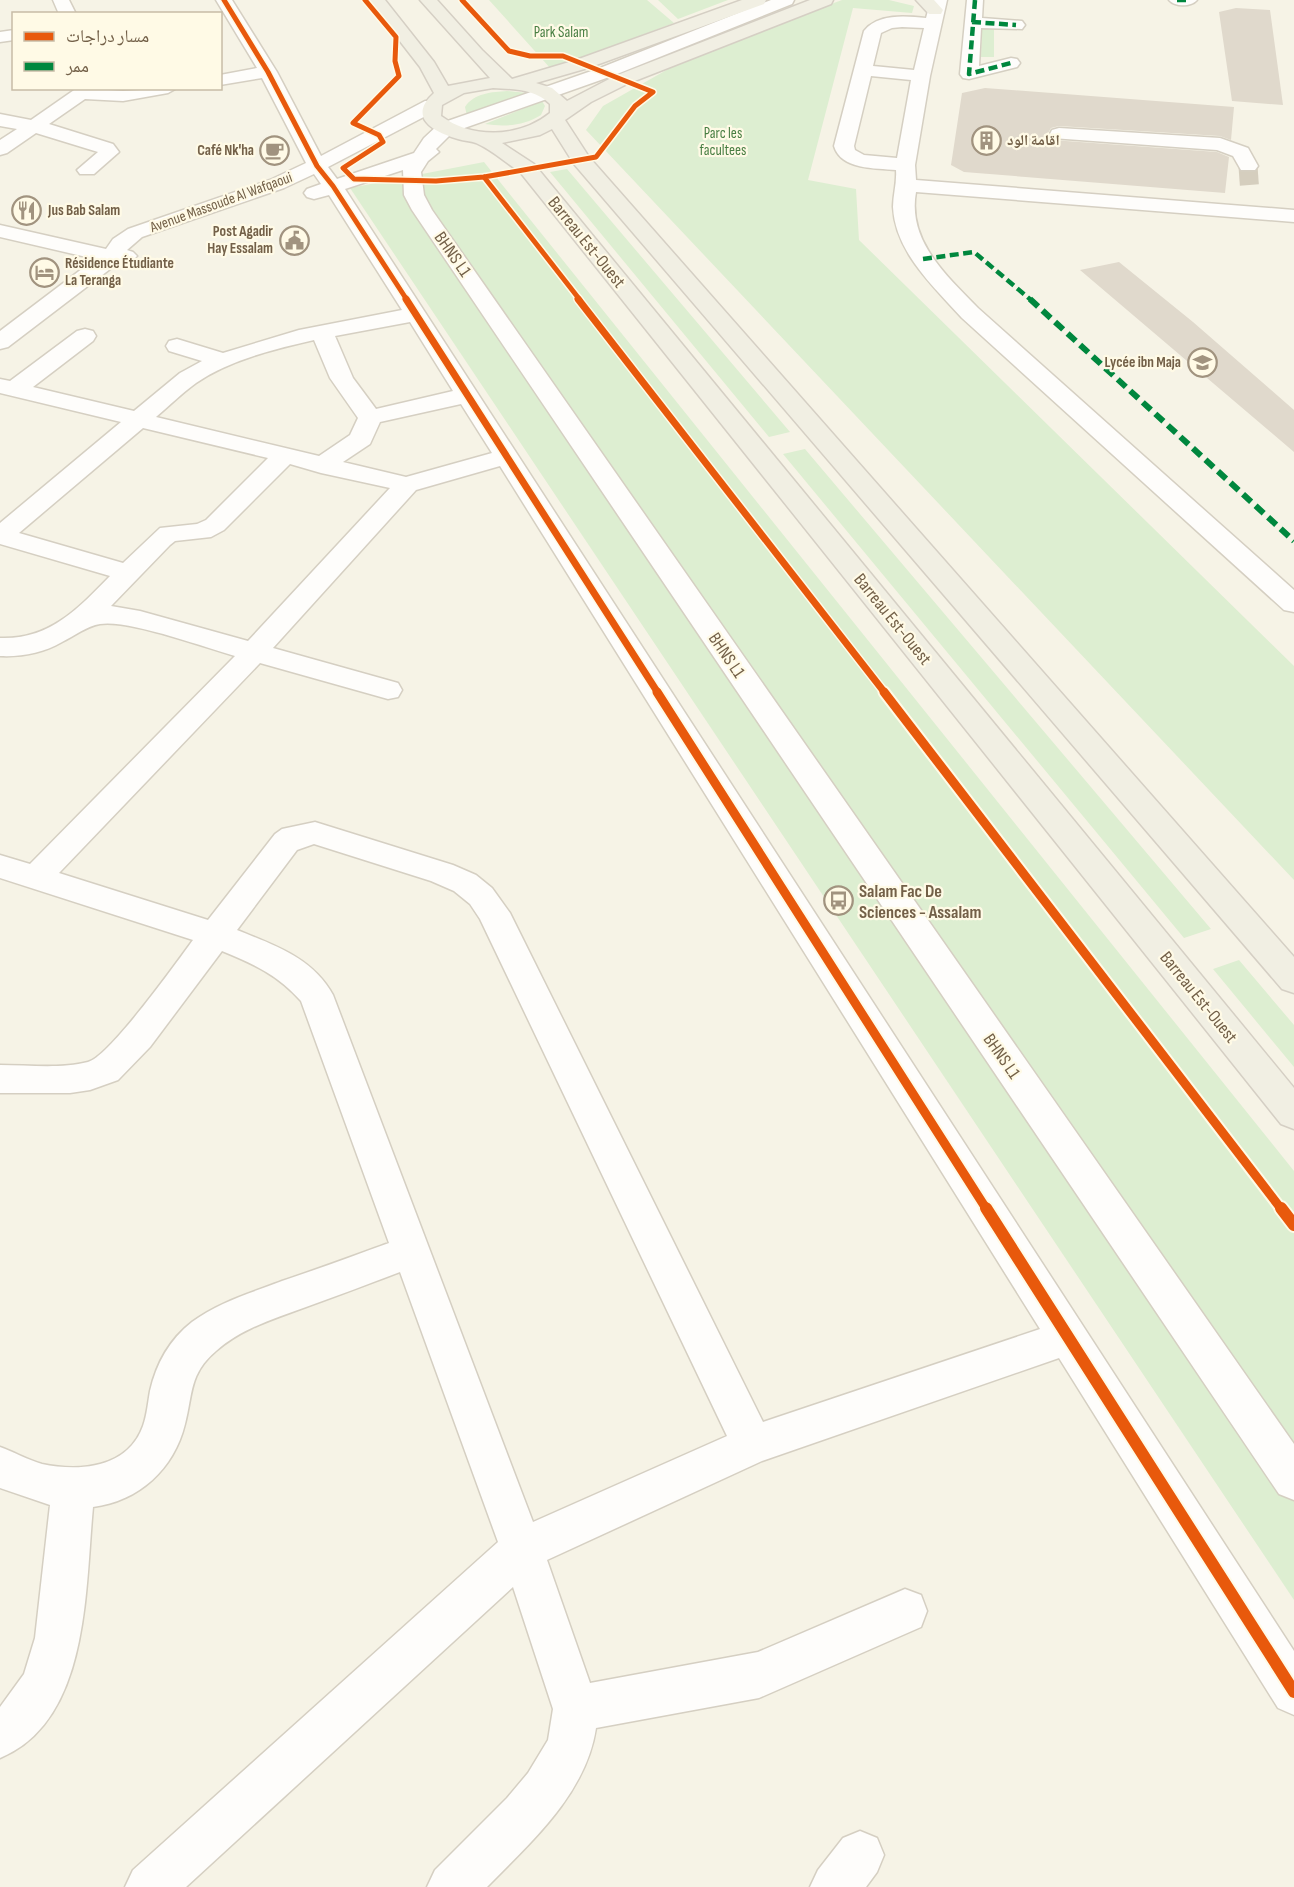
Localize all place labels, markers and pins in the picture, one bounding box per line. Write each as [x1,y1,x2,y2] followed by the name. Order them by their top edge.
[970,124,1002,156] building icon: اقامة الود
[1007,131,1060,150] place label: اقامة الود
[259,134,291,166] cafe icon: Café Nk'ha
[197,141,254,160] place label: Café Nk'ha
[11,194,43,226] restaurant icon: Jus Bab Salam
[47,201,120,220] place label: Jus Bab Salam
[207,222,273,258] place label: Post Agadir Hay Essalam
[278,224,310,256] public building icon: Post Agadir Hay Essalam
[65,254,174,290] place label: Résidence Étudiante La Teranga
[28,256,60,288] hotel icon: Résidence Étudiante La Teranga
[1186,346,1218,378] school or university icon: Lycée ibn Maja
[1105,353,1181,372] place label: Lycée ibn Maja
[859,881,981,923] place label: Salam Fac De Sciences - Assalam
[822,885,854,917] bus stop icon: Salam Fac De Sciences - Assalam

